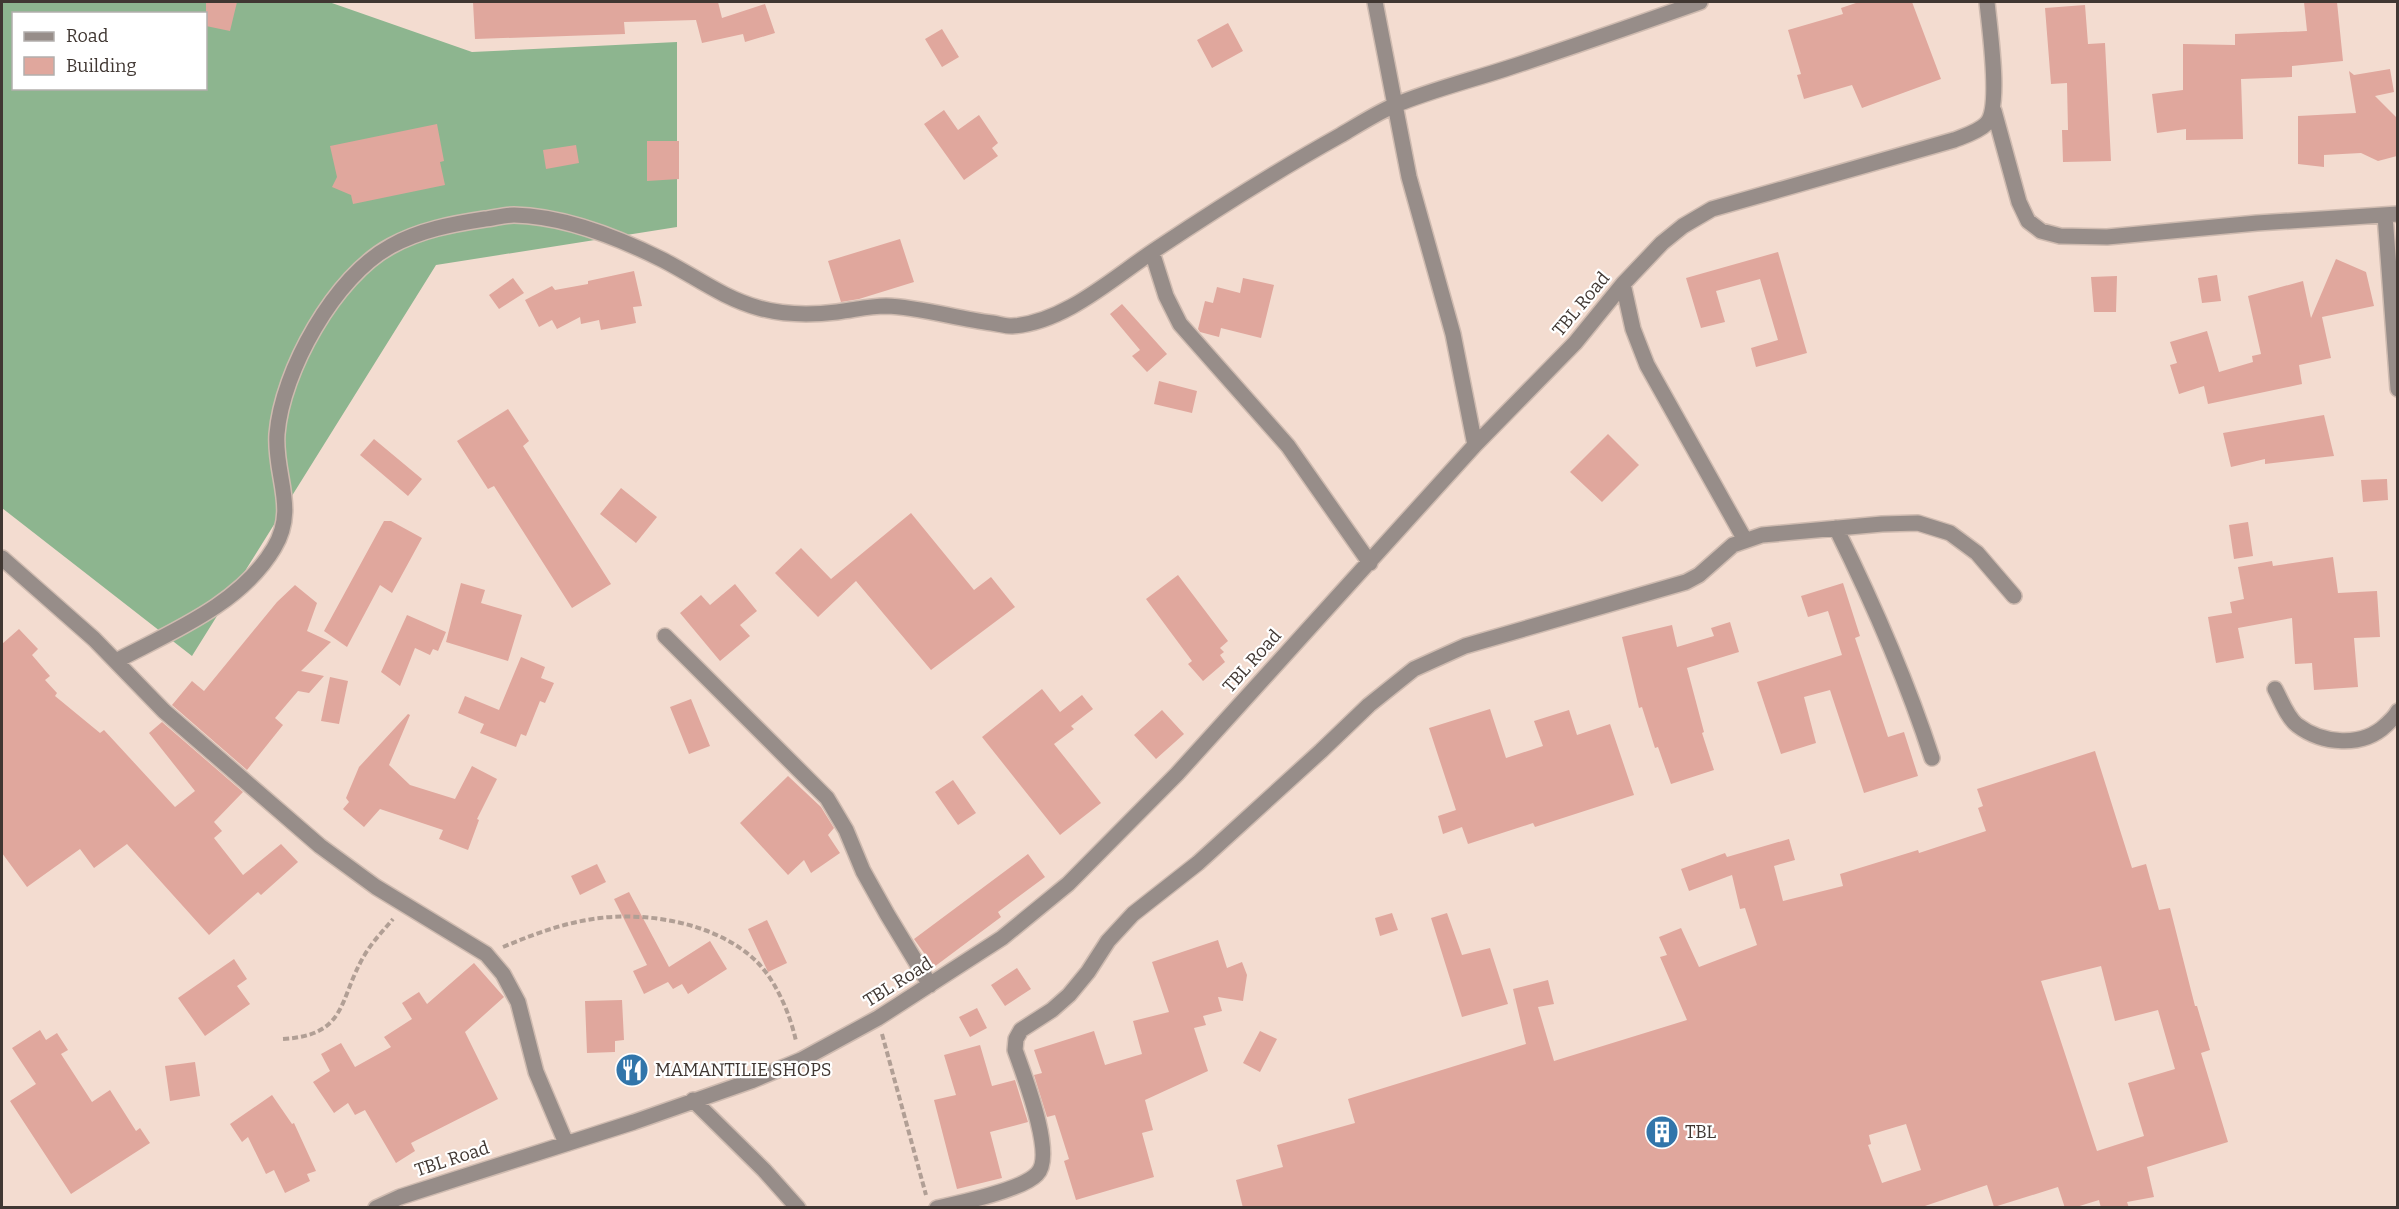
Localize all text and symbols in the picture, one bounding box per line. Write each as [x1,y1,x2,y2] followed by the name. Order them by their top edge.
[12,12,207,90] legend
[66,25,109,47] text: Road
[66,55,137,77] text: Building
[1548,267,1614,341] street label: TBL Road
[1218,625,1286,697] street label: TBL Road
[859,952,937,1012] street label: TBL Road
[614,1052,650,1088] restaurant icon: MAMANTILIE SHOPS
[655,1059,831,1081] place label: MAMANTILIE SHOPS
[1644,1114,1680,1150] building icon: TBL
[1685,1121,1716,1143] place label: TBL
[412,1137,492,1181] street label: TBL Road

